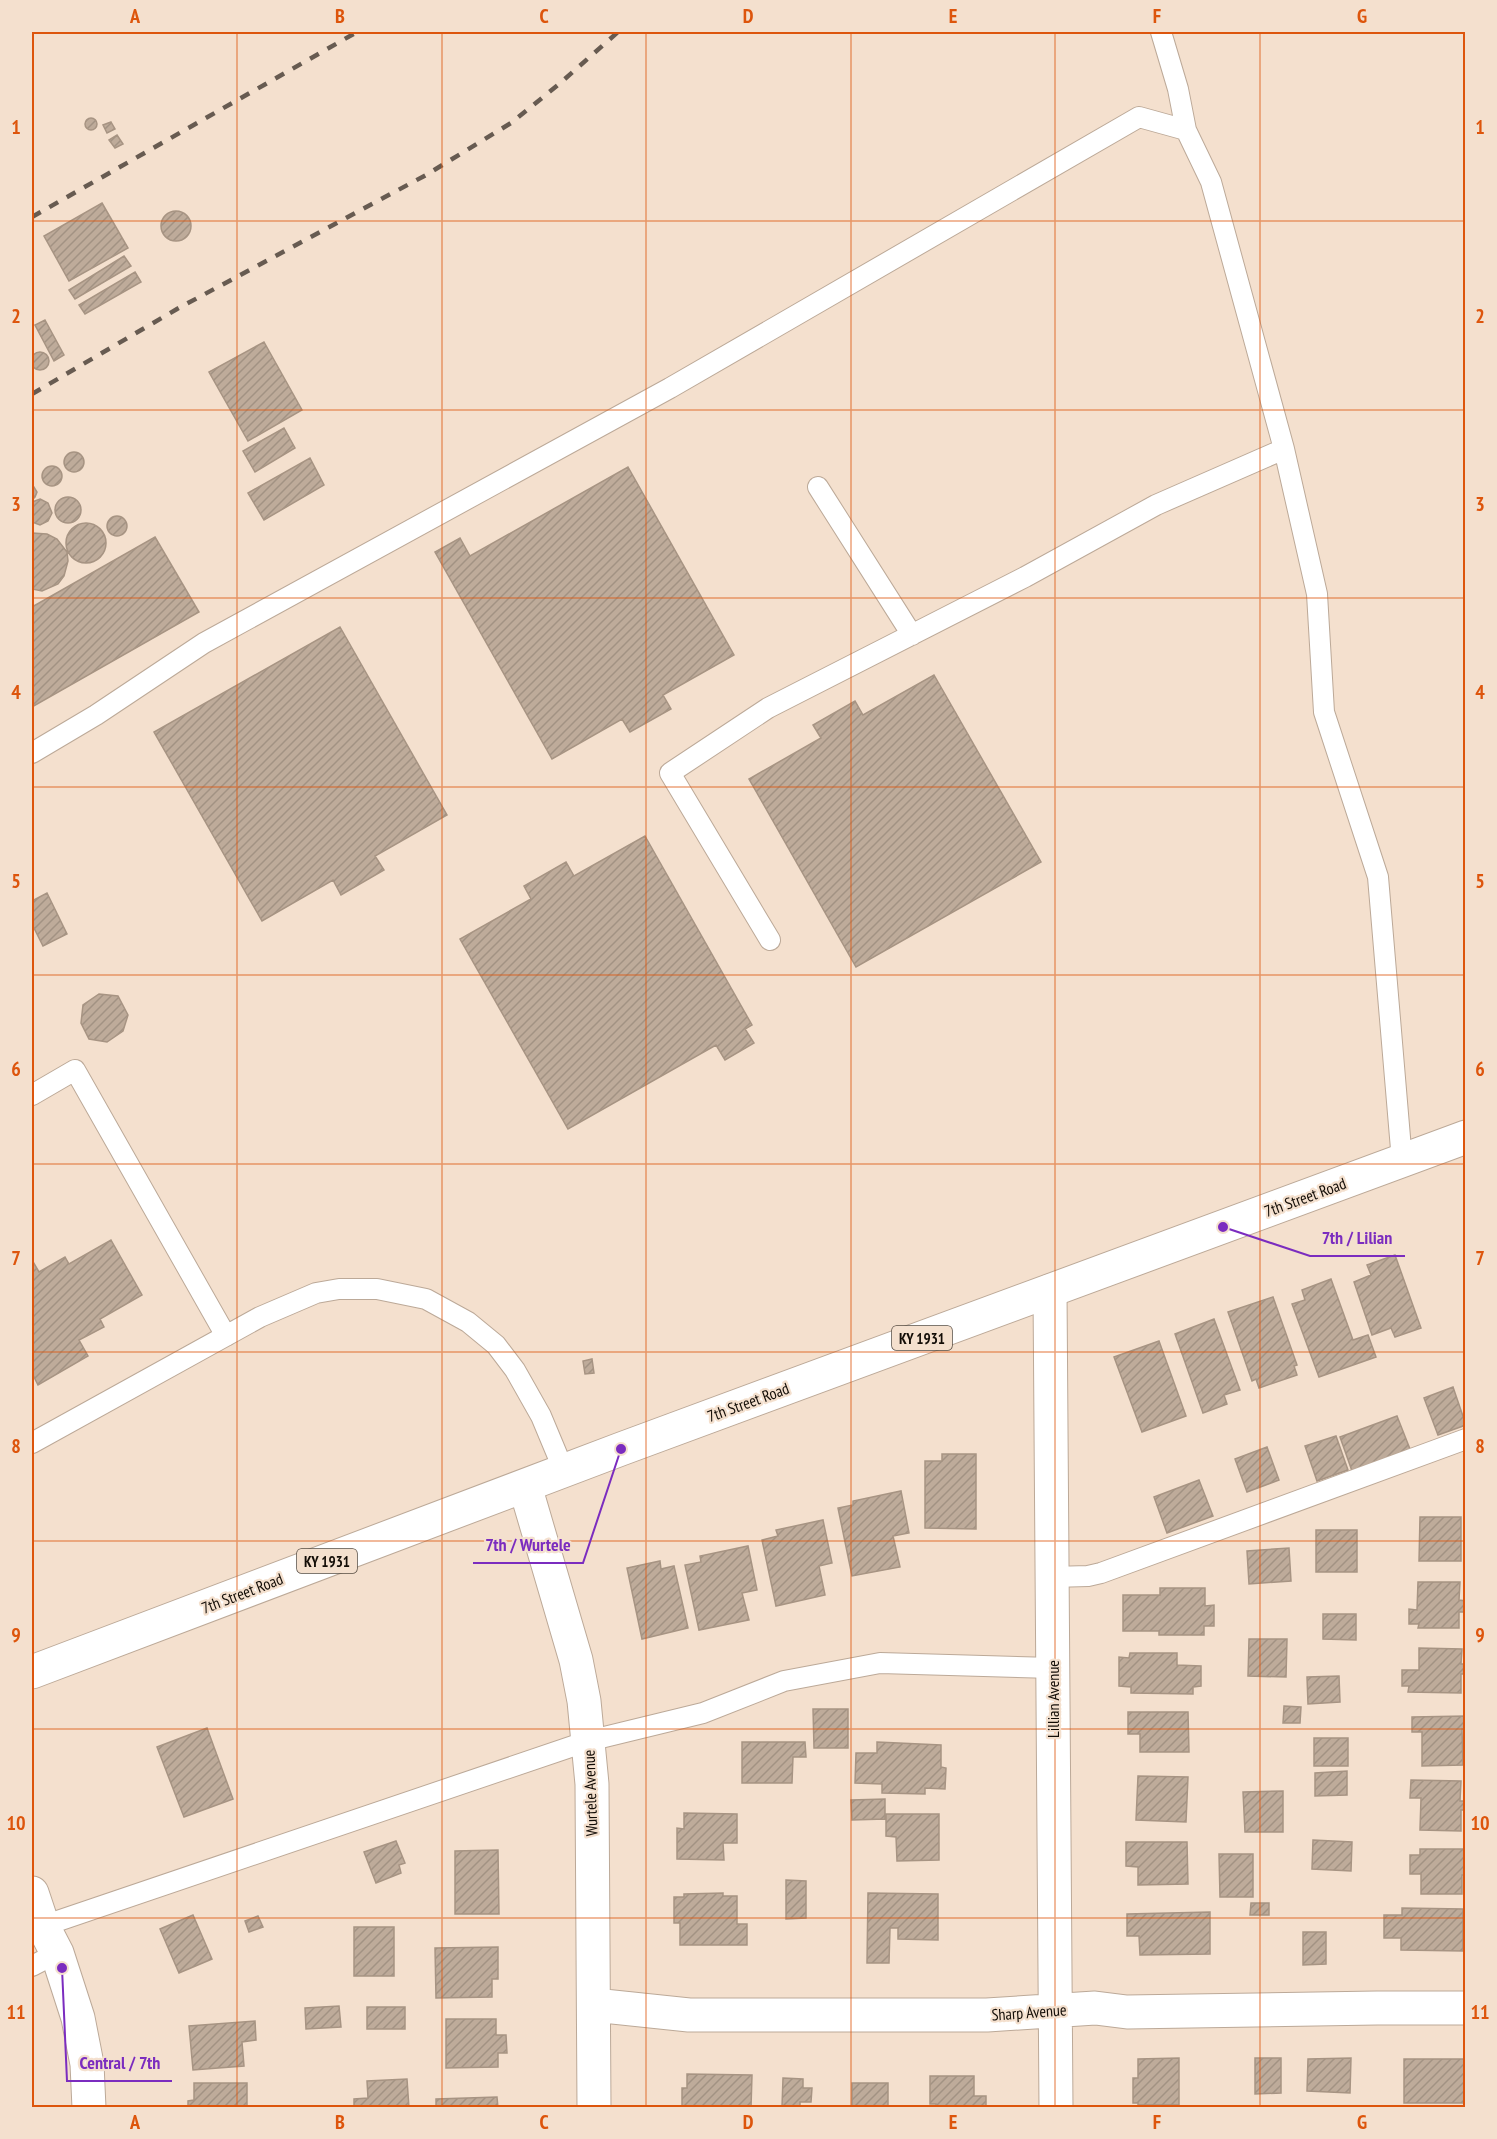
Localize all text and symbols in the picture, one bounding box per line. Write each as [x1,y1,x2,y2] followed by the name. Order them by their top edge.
[129,3,141,29] text: A
[335,3,345,29] text: B
[539,3,549,29] text: C
[743,3,754,29] text: D
[949,3,957,29] text: E
[1153,3,1161,29] text: F
[1357,3,1367,29] text: G
[11,114,21,140] text: 1
[1475,114,1485,140] text: 1
[11,303,21,329] text: 2
[1475,303,1485,329] text: 2
[11,491,21,517] text: 3
[1475,491,1485,517] text: 3
[11,679,21,705] text: 4
[1475,679,1485,705] text: 4
[11,868,21,894] text: 5
[1475,868,1485,894] text: 5
[11,1056,21,1082] text: 6
[1475,1056,1485,1082] text: 6
[1261,1173,1349,1221] street label: 7th Street Road
[1310,1220,1405,1256] callout: 7th / Lilian
[1322,1226,1392,1249] text: 7th / Lilian
[11,1245,21,1271] text: 7
[1475,1245,1485,1271] text: 7
[892,1326,952,1350] road number: KY 1931
[704,1378,792,1426] street label: 7th Street Road
[11,1433,21,1459] text: 8
[1475,1433,1485,1459] text: 8
[473,1527,583,1563] callout: 7th / Wurtele
[485,1533,571,1556] text: 7th / Wurtele
[297,1549,357,1573] road number: KY 1931
[198,1568,286,1618] street label: 7th Street Road
[11,1622,21,1648] text: 9
[1475,1622,1485,1648] text: 9
[1043,1660,1063,1738] street label: Lillian Avenue
[578,1749,602,1837] street label: Wurtele Avenue
[6,1810,26,1836] text: 10
[1470,1810,1490,1836] text: 10
[6,1999,26,2025] text: 11
[991,1999,1067,2025] street label: Sharp Avenue
[1470,1999,1490,2025] text: 11
[67,2045,172,2081] callout: Central / 7th
[80,2051,160,2074] text: Central / 7th
[129,2109,141,2135] text: A
[335,2109,345,2135] text: B
[539,2109,549,2135] text: C
[743,2109,754,2135] text: D
[949,2109,957,2135] text: E
[1153,2109,1161,2135] text: F
[1357,2109,1367,2135] text: G

